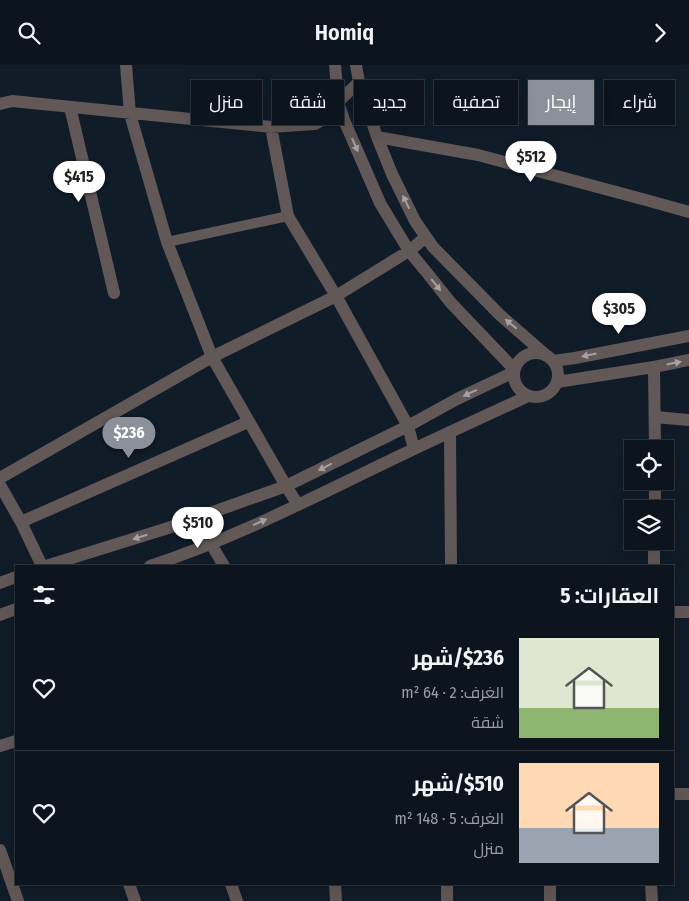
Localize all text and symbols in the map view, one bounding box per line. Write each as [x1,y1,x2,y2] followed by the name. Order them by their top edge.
[15,19,43,47] icon: search
[315,19,374,46] text: Homiq
[646,19,674,47] icon: forward
[191,80,262,125] chip: منزل
[272,80,344,125] chip: شقة
[354,80,424,125] chip: جديد
[434,80,518,125] chip: تصفية
[528,80,594,125] chip: إيجار
[604,80,675,125] chip: شراء
[351,138,359,152] one-way arrow
[501,141,561,183] pin: $512
[516,147,546,166] text: $512
[49,161,109,203] pin: $415
[64,167,94,186] text: $415
[401,195,409,209] one-way arrow
[431,278,442,291] one-way arrow
[589,293,649,335] pin: $305
[603,299,635,318] text: $305
[504,319,517,330] one-way arrow
[582,351,597,359] one-way arrow
[667,358,683,366] one-way arrow
[462,389,477,398] one-way arrow
[99,417,159,459] pin: $236
[113,423,145,442] text: $236
[624,440,674,550] map controls
[624,440,674,490] button: locate
[317,463,332,471] one-way arrow
[624,500,674,550] button: layers
[168,507,228,549] pin: $510
[183,513,213,532] text: $510
[253,518,267,526] one-way arrow
[133,534,148,541] one-way arrow
[30,581,58,609] icon: filters
[560,583,659,609] text: العقارات: 5
[412,645,504,671] text: $236/شهر
[559,658,619,718] icon: home
[30,674,58,702] icon: heart
[401,683,504,702] text: الغرف: 2 · 64 m²
[471,713,504,732] text: شقة
[413,771,504,797] text: $510/شهر
[559,783,619,843] icon: home
[30,799,58,827] icon: heart
[395,809,504,828] text: الغرف: 5 · 148 m²
[474,839,504,858] text: منزل

